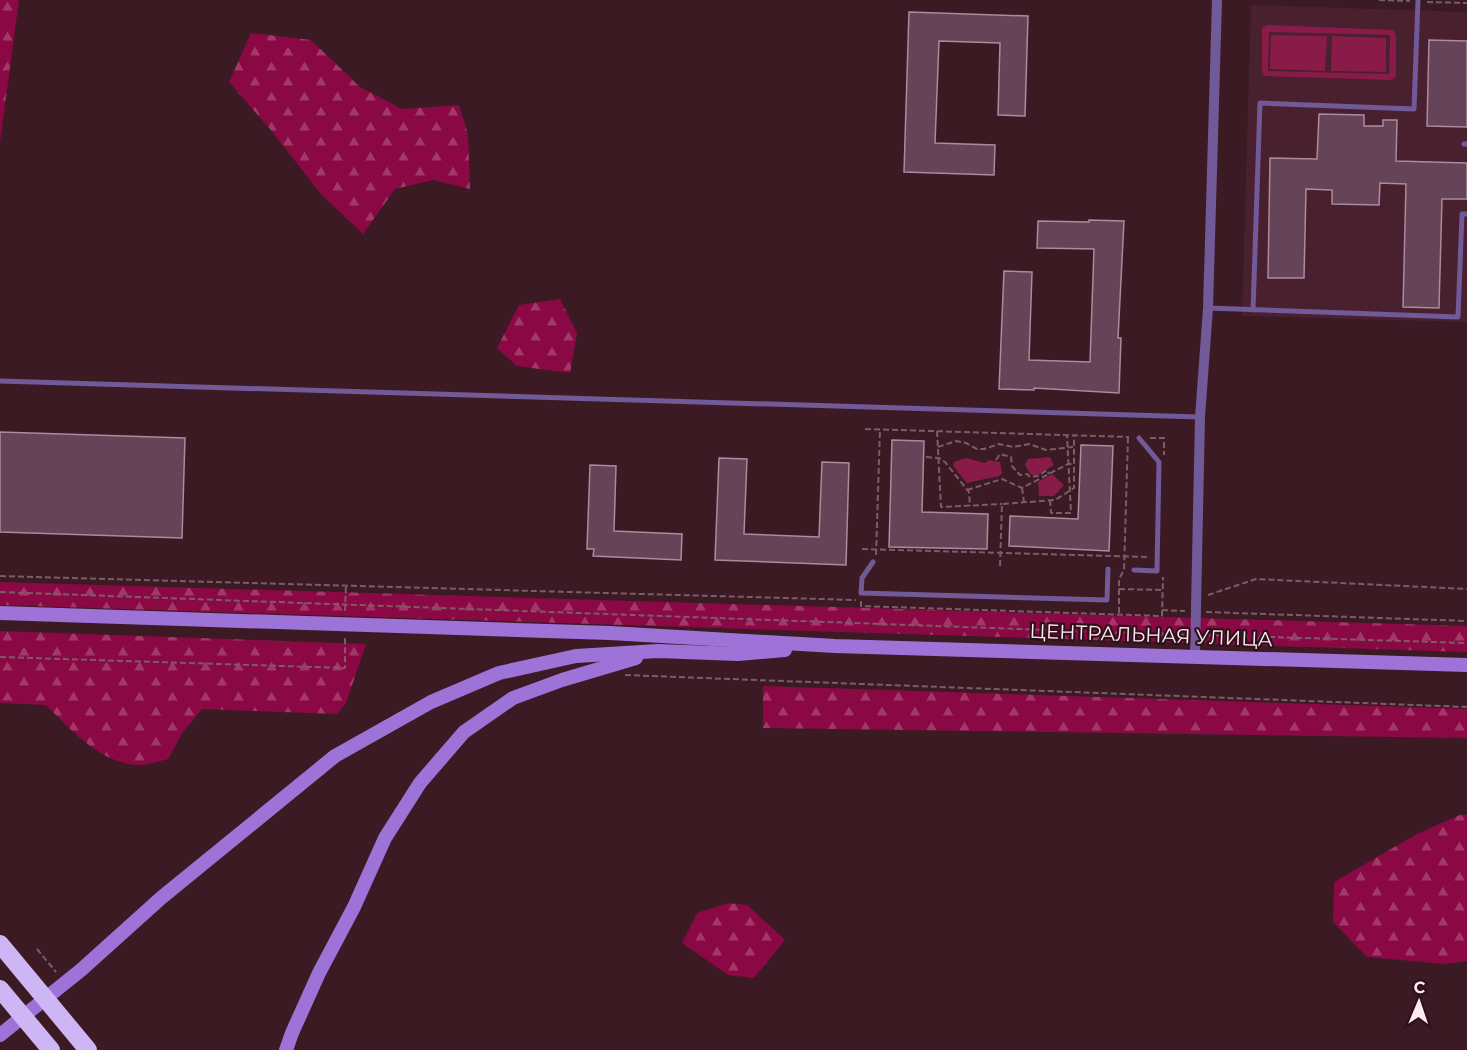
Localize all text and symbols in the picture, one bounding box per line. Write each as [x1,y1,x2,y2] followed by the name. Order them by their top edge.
[1029,619,1273,651] street label: ЦЕНТРАЛЬНАЯ УЛИЦА
[1389,972,1449,1032] north arrow
[1413,978,1426,997] text: С

